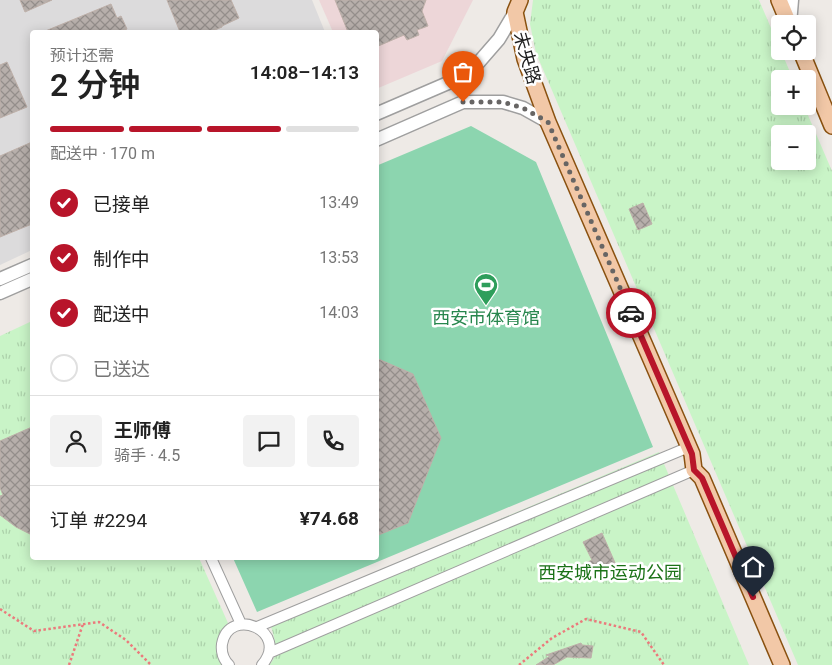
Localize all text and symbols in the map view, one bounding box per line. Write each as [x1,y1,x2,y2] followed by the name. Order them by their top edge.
[771,15,816,170] map controls
[771,15,816,60] button: locate
[510,29,545,87] street label: 未央路
[50,46,114,65] text: 预计还需
[442,51,484,102] pin
[449,58,477,86] icon: bag
[250,61,359,84] text: 14:08–14:13
[50,66,140,104] text: 2 分钟
[771,70,816,115] button: +
[771,125,816,170] button: −
[50,144,155,163] text: 配送中 · 170 m
[50,189,78,217] icon: check
[93,193,150,216] text: 已接单
[319,193,359,212] text: 13:49
[50,244,78,272] icon: check
[93,248,150,271] text: 制作中
[319,248,359,267] text: 13:53
[473,272,499,306] sports icon: 西安市体育馆
[606,288,656,338] courier
[50,299,78,327] icon: check
[617,299,645,327] icon: car
[93,303,150,326] text: 配送中
[319,303,359,322] text: 14:03
[432,307,540,328] place label: 西安市体育馆
[93,358,150,381] text: 已送达
[50,415,102,467] button: person
[243,415,295,467] button: chat
[307,415,359,467] button: phone
[114,419,171,442] text: 王师傅
[114,446,180,465] text: 骑手 · 4.5
[300,507,359,530] text: ¥74.68
[50,509,147,532] text: 订单 #2294
[732,546,774,597] pin
[739,553,767,581] icon: home
[538,562,682,583] park label: 西安城市运动公园

